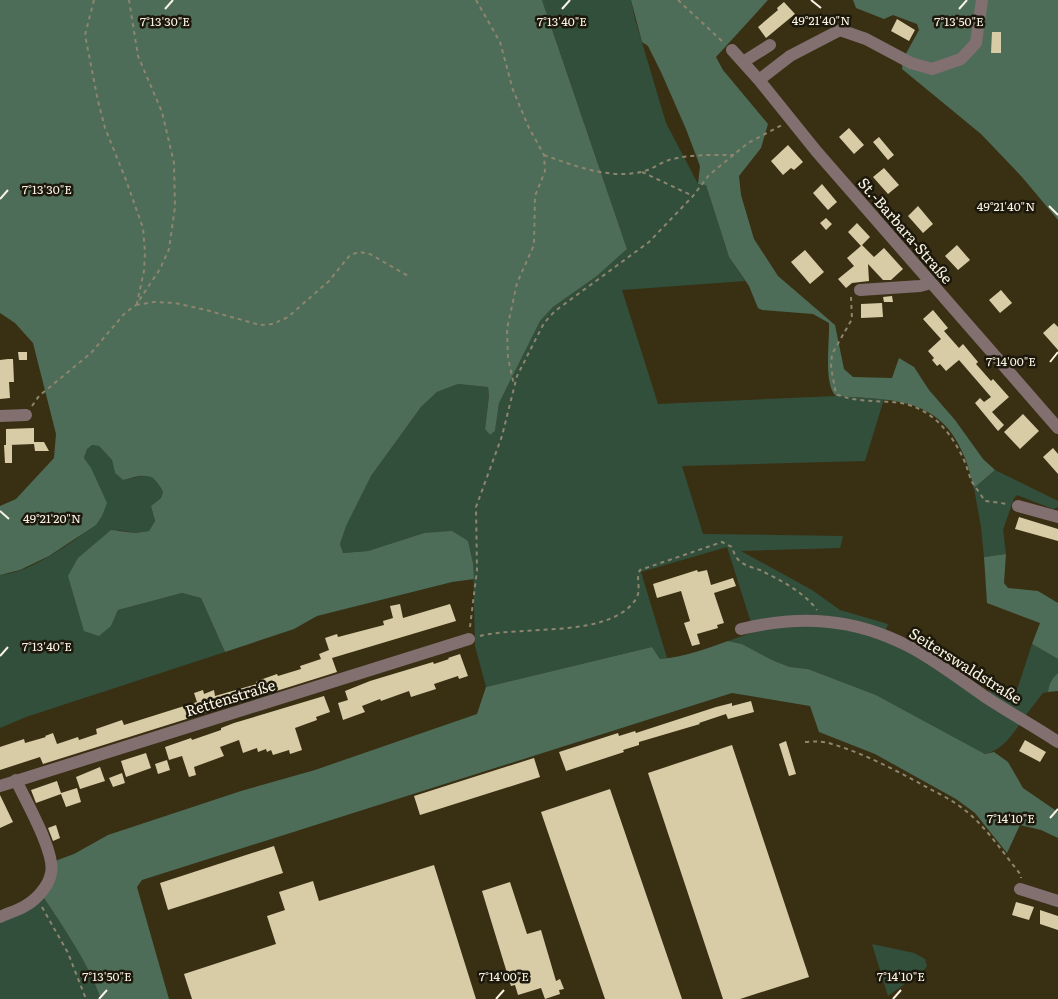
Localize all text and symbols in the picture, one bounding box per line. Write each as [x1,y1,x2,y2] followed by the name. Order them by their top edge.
[792,11,850,29] text: 49°21'40"N
[140,12,190,30] text: 7°13'30"E
[537,12,587,30] text: 7°13'40"E
[934,12,984,30] text: 7°13'50"E
[853,172,959,288] street label: St.-Barbara-Straße
[22,180,72,198] text: 7°13'30"E
[977,197,1035,215] text: 49°21'40"N
[986,352,1036,370] text: 7°14'00"E
[23,509,81,527] text: 49°21'20"N
[905,621,1027,709] street label: Seiterswaldstraße
[22,637,72,655] text: 7°13'40"E
[182,672,278,722] street label: Rettenstraße
[987,809,1035,827] text: 7°14'10"E
[82,967,132,985] text: 7°13'50"E
[479,967,529,985] text: 7°14'00"E
[877,967,925,985] text: 7°14'10"E

